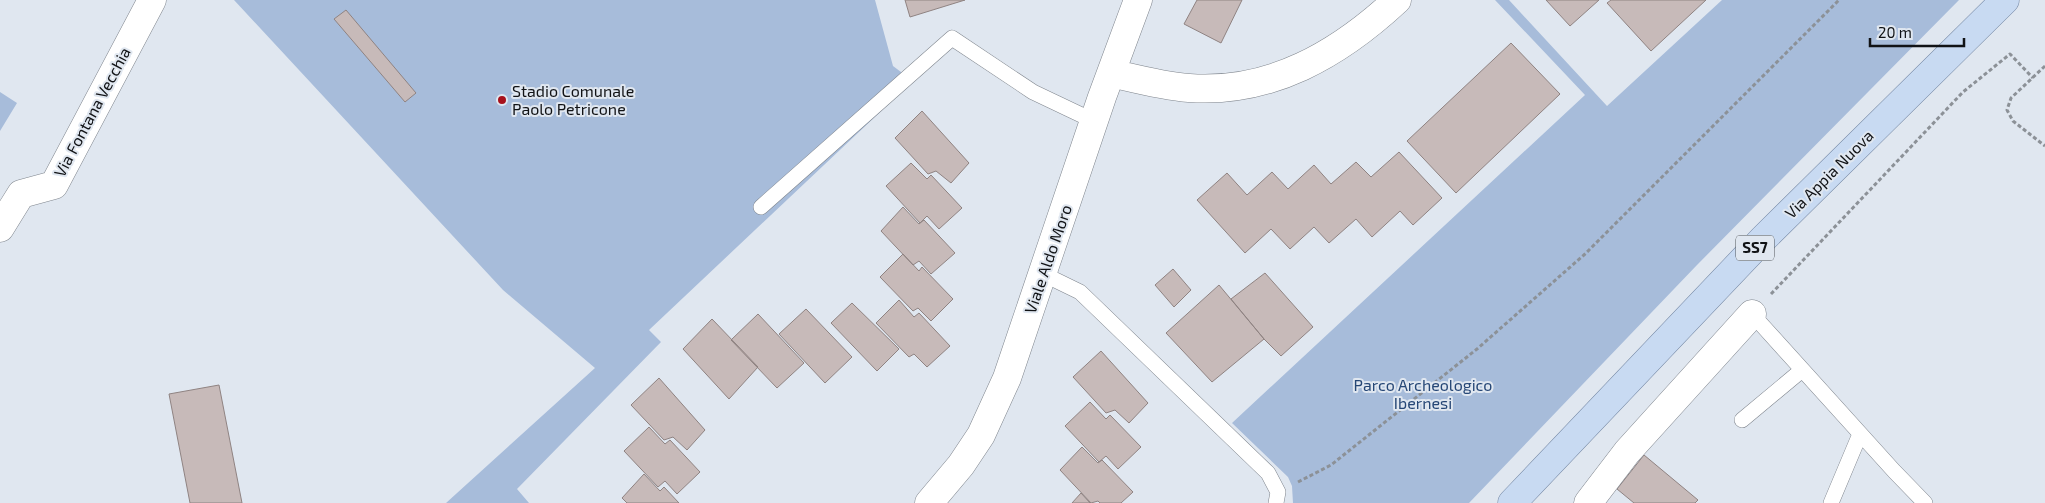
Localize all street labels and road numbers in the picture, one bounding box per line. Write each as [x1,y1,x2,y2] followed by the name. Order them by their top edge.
[49,44,134,180] street label: Via Fontana Vecchia
[1781,126,1877,222] street label: Via Appia Nuova
[1020,202,1075,316] street label: Viale Aldo Moro
[1736,236,1774,260] road number: SS7

